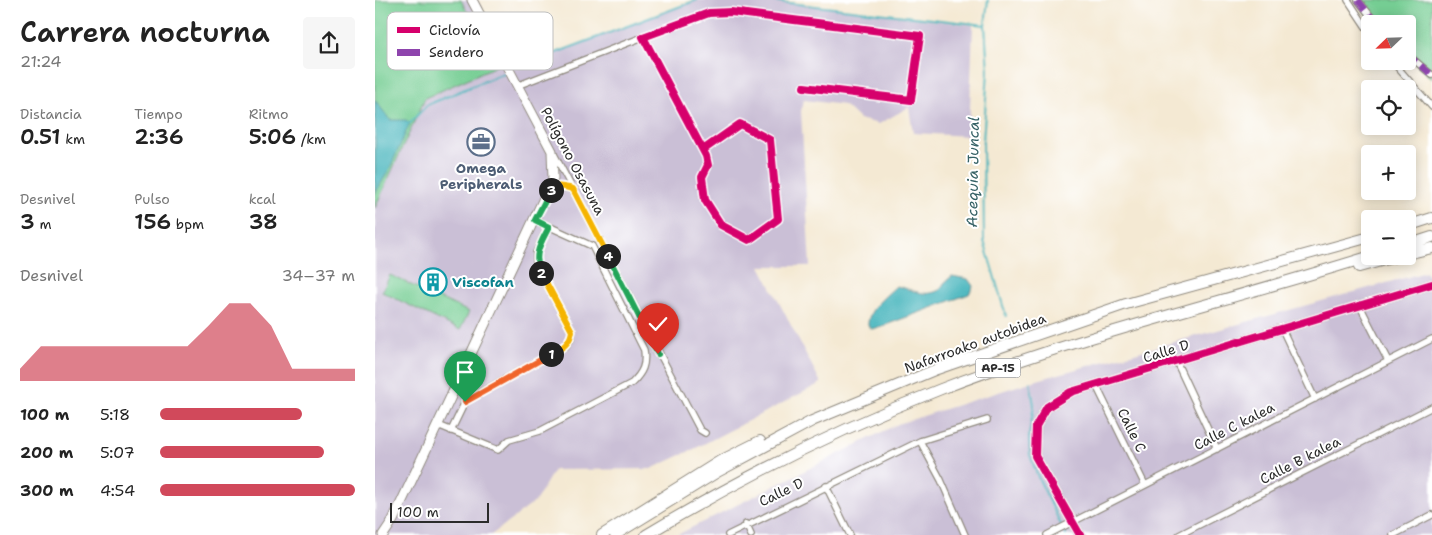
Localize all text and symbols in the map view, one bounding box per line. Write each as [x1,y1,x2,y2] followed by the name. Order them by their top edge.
[387,12,553,70] legend
[20,13,270,51] text: Carrera nocturna
[1361,15,1416,70] north arrow
[1361,15,1416,265] map controls
[303,17,355,69] button: share
[429,21,481,39] text: Ciclovía
[429,43,484,61] text: Sendero
[20,51,62,72] text: 21:24
[1361,80,1416,135] button: locate
[537,104,609,218] street label: Polígono Osasuna
[20,105,82,123] text: Distancia
[134,105,183,123] text: Tiempo
[249,105,288,123] text: Ritmo
[962,116,984,227] water label: Acequia Juncal
[20,123,60,151] text: 0.51
[134,123,184,151] text: 2:36
[249,123,296,151] text: 5:06
[466,127,496,157] office icon: Omega Peripherals
[60,130,85,148] text: km
[296,130,326,148] text: /km
[1361,145,1416,200] button: +
[440,159,522,193] place label: Omega Peripherals
[539,178,563,202] pin: 3
[547,181,556,199] text: 3
[20,190,75,208] text: Desnivel
[134,190,170,208] text: Pulso
[249,190,276,208] text: kcal
[20,208,35,236] text: 3
[134,208,171,236] text: 156
[249,208,278,236] text: 38
[1361,210,1416,265] button: −
[35,215,52,233] text: m
[171,215,204,233] text: bpm
[595,244,621,268] pin: 4
[604,247,613,265] text: 4
[529,260,553,286] pin: 2
[537,264,546,282] text: 2
[20,265,83,286] text: Desnivel
[282,265,355,286] text: 34–37 m
[418,267,448,297] building icon: Viscofan
[452,273,514,291] place label: Viscofan
[637,303,679,354] pin
[902,309,1049,377] street label: Nafarroako autobidea
[644,310,672,338] icon: check
[1141,335,1191,367] street label: Calle D
[539,342,563,366] pin: 1
[548,345,555,363] text: 1
[444,351,486,402] pin
[451,358,479,386] icon: arrive
[975,358,1021,378] road number: AP-15
[1191,398,1278,454] street label: Calle C kalea
[20,404,69,425] text: 100 m
[100,404,130,425] text: 5:18
[1114,405,1150,455] street label: Calle C
[1257,432,1344,488] street label: Calle B kalea
[20,442,73,463] text: 200 m
[100,442,135,463] text: 5:07
[756,474,806,510] street label: Calle D
[20,480,74,501] text: 300 m
[100,480,135,501] text: 4:54
[390,500,489,523] scale bar
[397,503,439,521] text: 100 m

